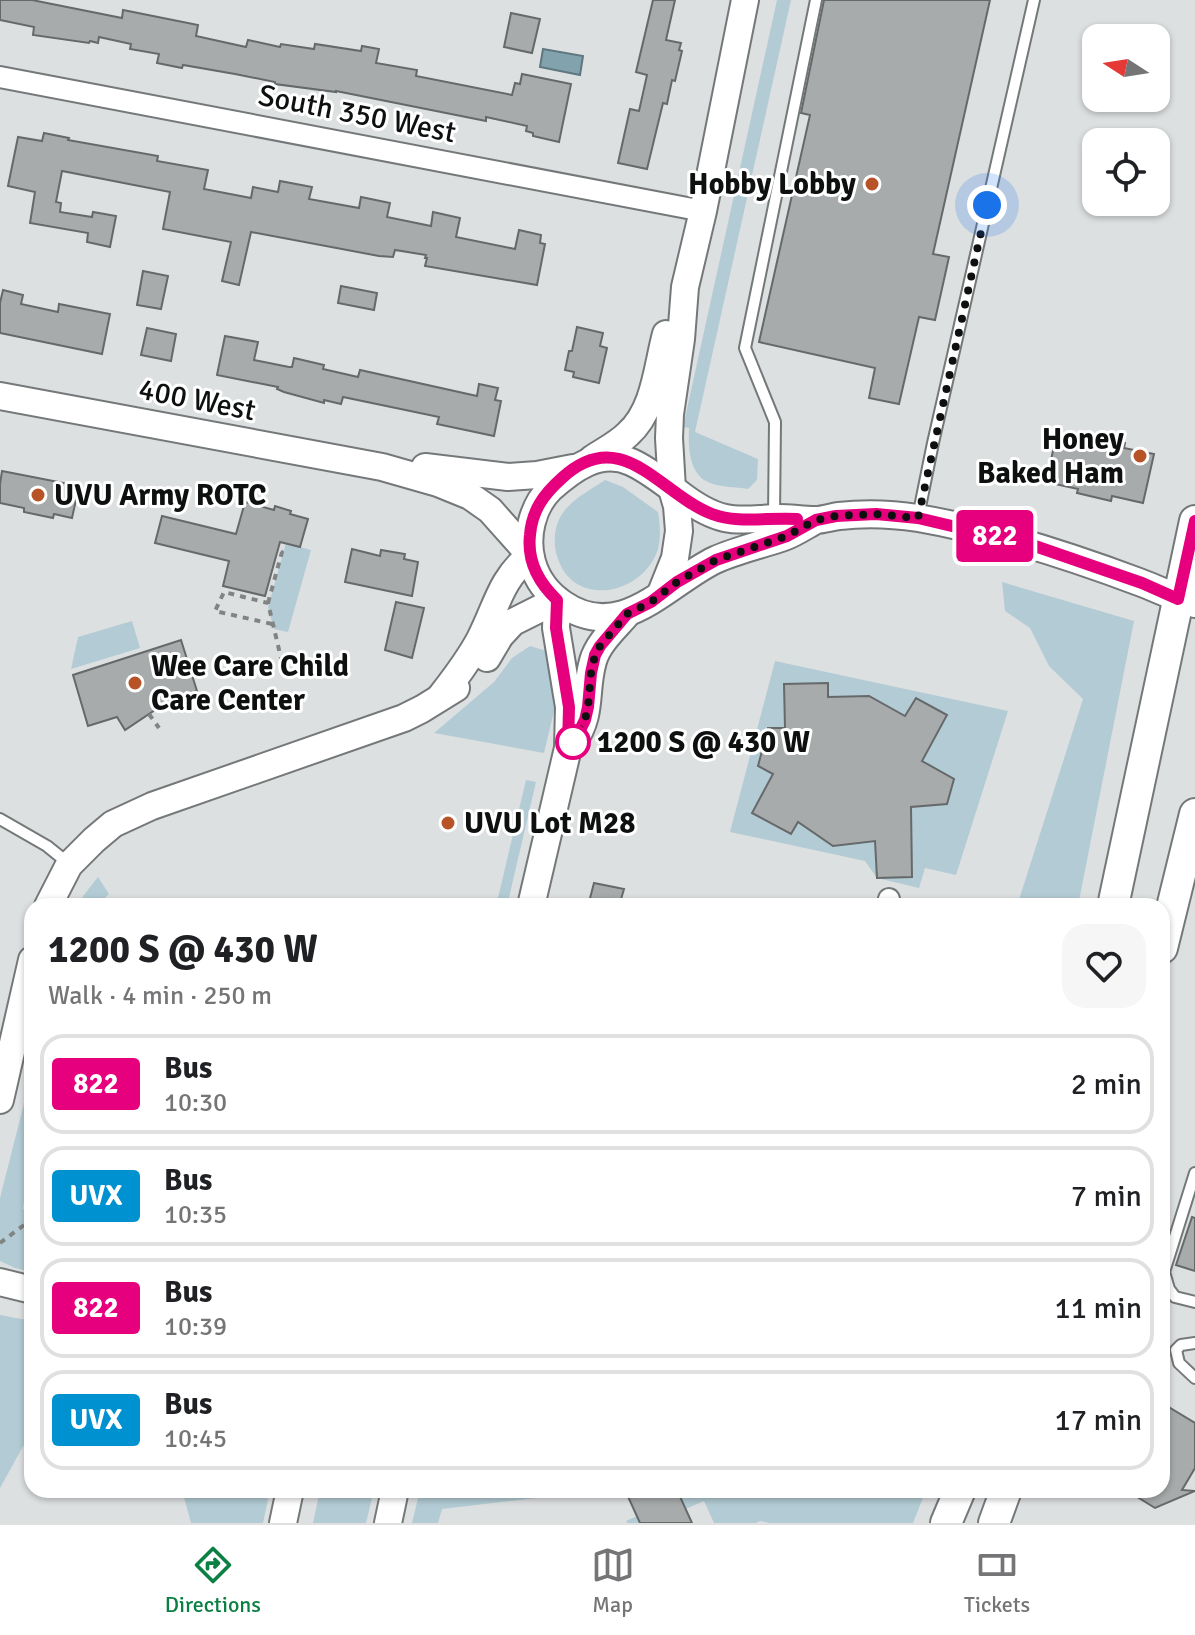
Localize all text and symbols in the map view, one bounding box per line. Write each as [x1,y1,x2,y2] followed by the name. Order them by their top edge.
[1082,24,1170,112] north arrow
[1082,24,1170,216] map controls
[255,77,459,151] street label: South 350 West
[1082,128,1170,216] button: locate
[688,166,856,203] place label: Hobby Lobby
[863,175,881,193] marker: Hobby Lobby
[967,185,1007,225] your location
[135,371,259,429] street label: 400 West
[977,421,1124,492] place label: Honey Baked Ham
[1131,447,1149,465] marker: Honey Baked Ham
[54,477,266,514] place label: UVU Army ROTC
[29,486,47,504] marker: UVU Army ROTC
[949,510,1041,562] line badge: 822
[972,519,1018,553] text: 822
[151,648,349,719] place label: Wee Care Child Care Center
[126,674,144,692] marker: Wee Care Child Care Center
[597,724,810,761] place label: 1200 S @ 430 W
[556,725,590,759] marker: 1200 S @ 430 W
[464,805,635,842] place label: UVU Lot M28
[439,814,457,832] marker: UVU Lot M28
[1062,924,1146,1008] button: heart
[48,926,318,973] text: 1200 S @ 430 W
[48,980,272,1012] text: Walk · 4 min · 250 m
[164,1050,212,1087] text: Bus
[1071,1066,1142,1103] text: 2 min
[73,1067,119,1101] text: 822
[164,1087,227,1119] text: 10:30
[164,1162,212,1199] text: Bus
[1071,1178,1142,1215] text: 7 min
[69,1179,123,1213] text: UVX
[164,1199,227,1231] text: 10:35
[164,1274,212,1311] text: Bus
[1055,1290,1142,1327] text: 11 min
[73,1291,119,1325] text: 822
[164,1311,227,1343] text: 10:39
[164,1386,212,1423] text: Bus
[1055,1402,1142,1439] text: 17 min
[69,1403,123,1437] text: UVX
[164,1423,227,1455] text: 10:45
[165,1543,261,1618] tab: Directions
[591,1543,635,1618] tab: Map
[964,1543,1030,1618] tab: Tickets

